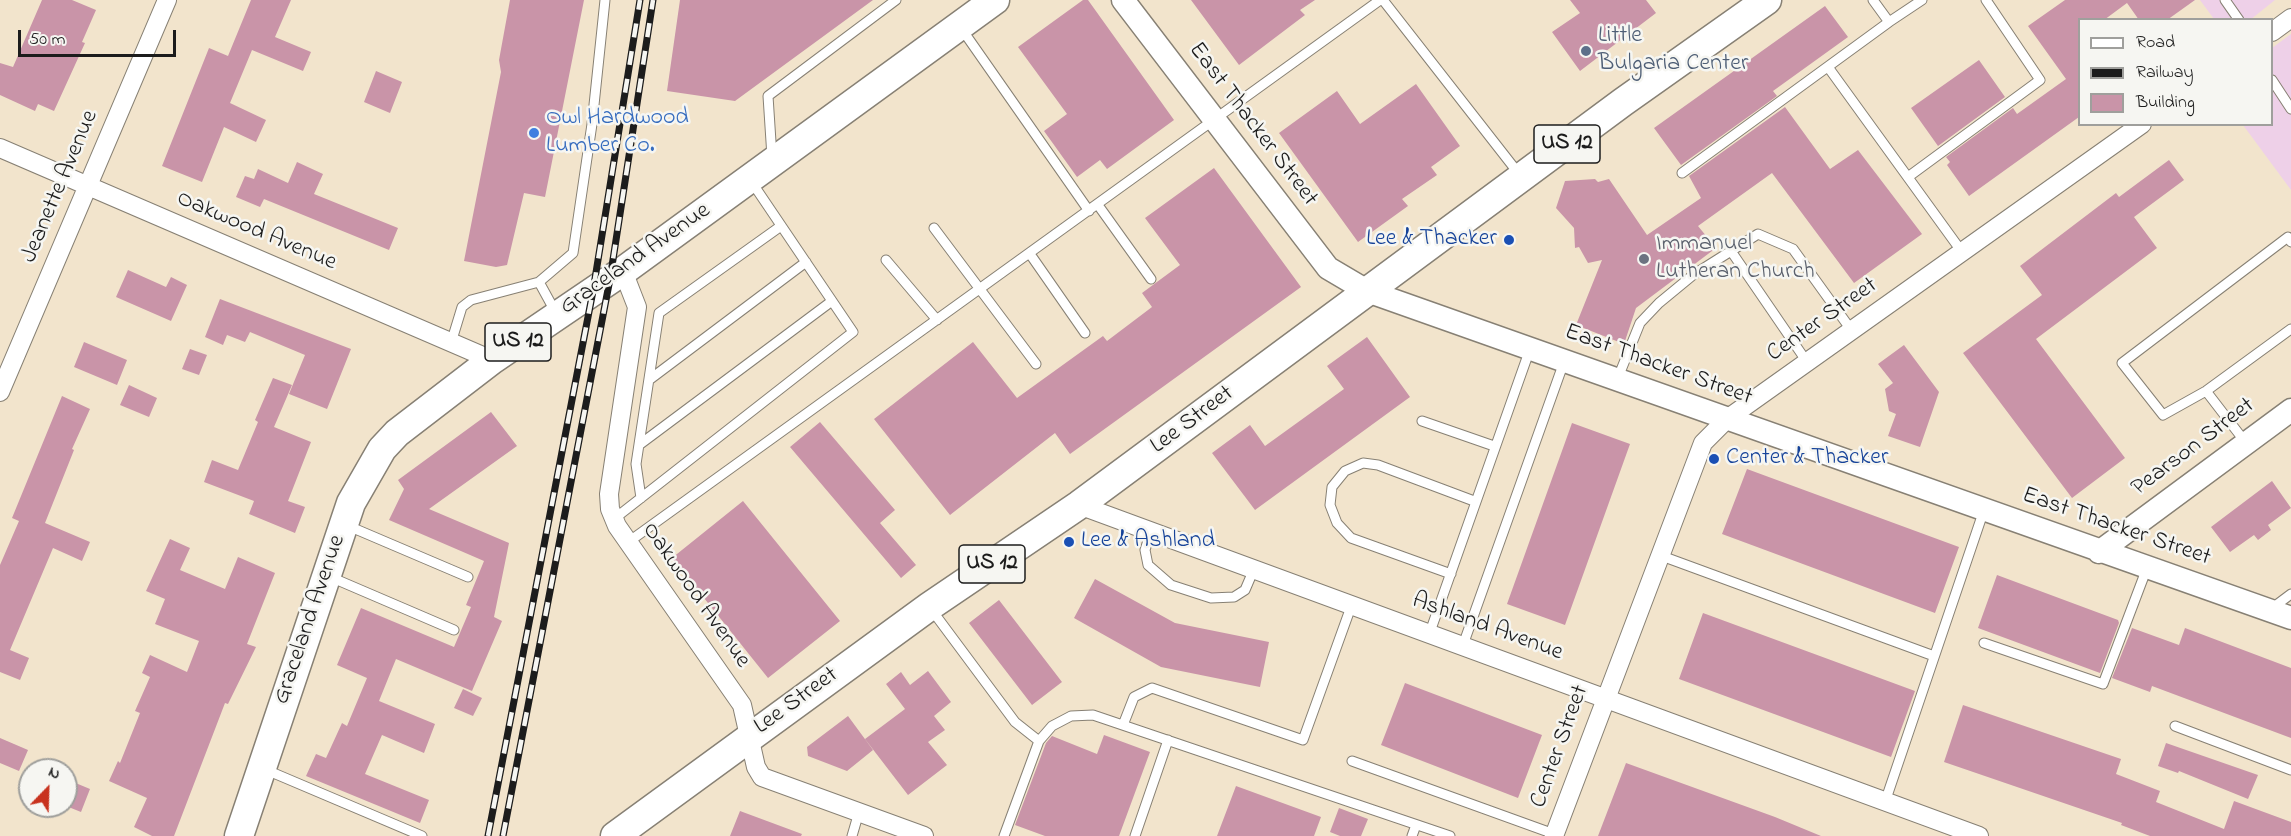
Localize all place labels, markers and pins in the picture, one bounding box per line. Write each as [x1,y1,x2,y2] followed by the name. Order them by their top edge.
[1598,23,1748,79] place label: Little Bulgaria Center
[1579,44,1593,58] marker: Little Bulgaria Center
[546,105,689,161] place label: Owl Hardwood Lumber Co.
[527,126,541,140] marker: Owl Hardwood Lumber Co.
[1366,226,1497,254] place label: Lee & Thacker
[1656,231,1815,287] place label: Immanuel Lutheran Church
[1502,233,1516,247] marker: Lee & Thacker
[1637,252,1651,266] marker: Immanuel Lutheran Church
[1726,445,1888,473] place label: Center & Thacker
[1707,452,1721,466] marker: Center & Thacker
[1081,528,1215,556] place label: Lee & Ashland
[1062,535,1076,549] marker: Lee & Ashland

